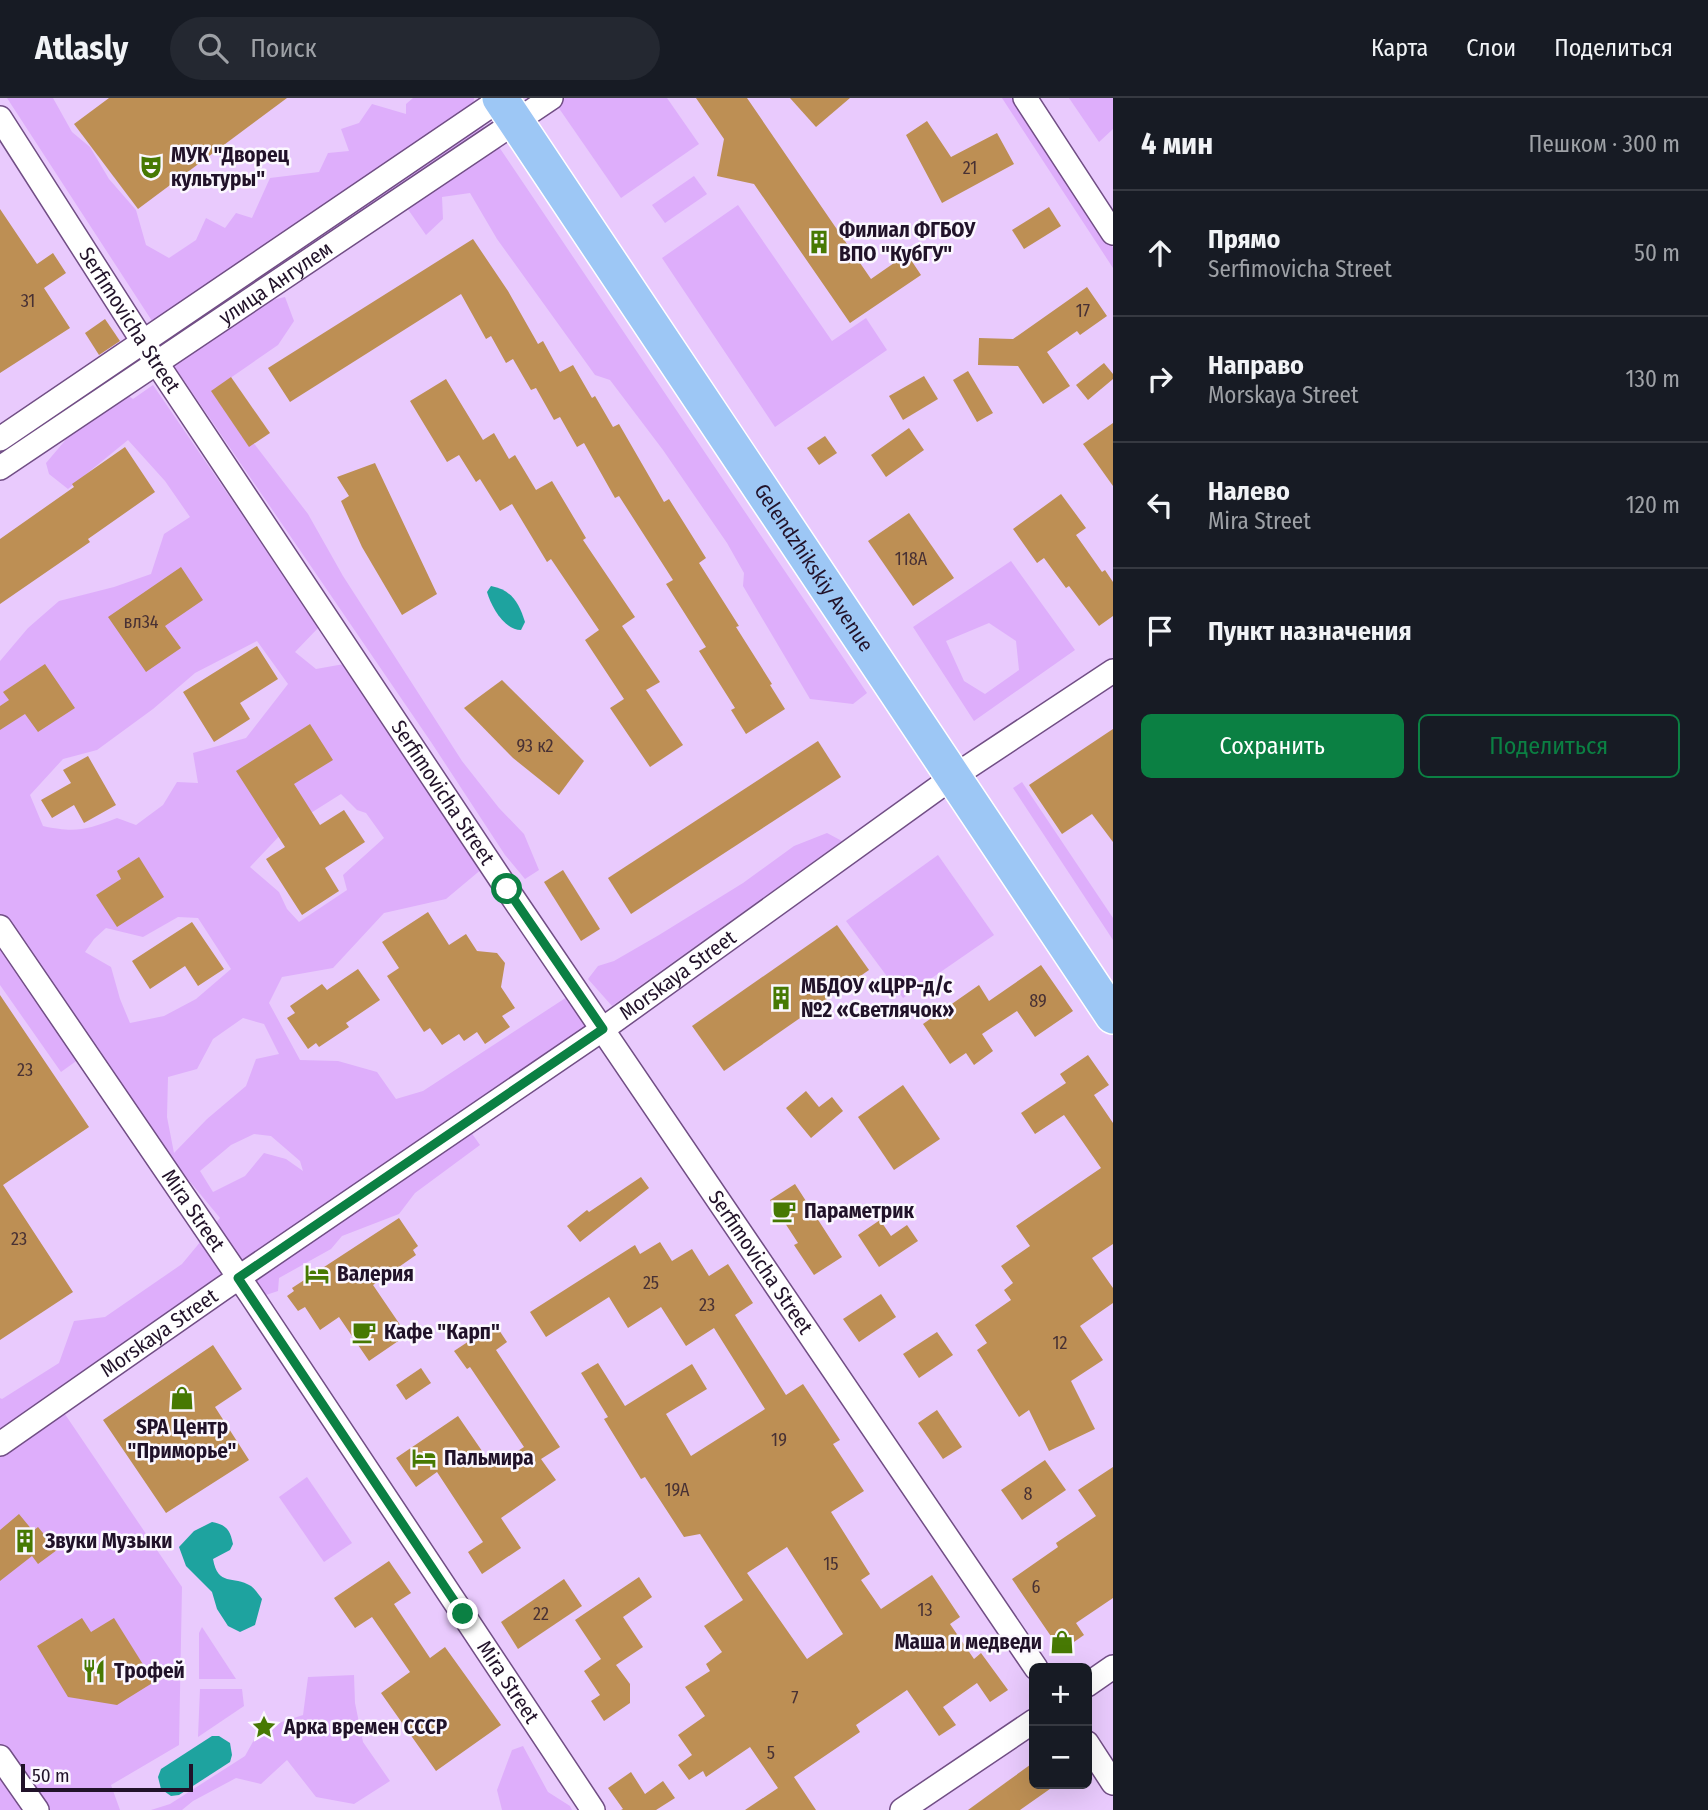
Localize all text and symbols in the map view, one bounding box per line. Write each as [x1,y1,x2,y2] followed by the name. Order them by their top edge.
[170,17,660,80] search box
[35,28,128,68] text: Atlasly
[194,29,232,67] icon: search
[250,33,317,64] text: Поиск
[1371,34,1428,62] text: Карта
[1466,34,1516,62] text: Слои
[1554,34,1673,62] text: Поделиться
[1141,126,1213,162] text: 4 мин
[1529,130,1680,158] text: Пешком · 300 m
[171,142,290,192] place label: МУК "Дворец культуры"
[137,153,165,181] theatre icon: МУК "Дворец культуры"
[963,157,977,179] house number: 21
[839,217,976,267] place label: Филиал ФГБОУ ВПО "КубГУ"
[1208,224,1280,255] text: Прямо
[805,228,833,256] building icon: Филиал ФГБОУ ВПО "КубГУ"
[1141,234,1179,272] icon: ahead
[214,236,337,330] street label: улица Ангулем
[1634,239,1680,267] text: 50 m
[73,242,186,398] street label: Serfimovicha Street
[1208,255,1392,283] text: Serfimovicha Street
[21,290,35,312] house number: 31
[1076,300,1090,322] house number: 17
[1208,350,1304,381] text: Направо
[1141,360,1179,398] icon: right
[1626,365,1680,393] text: 130 m
[1208,381,1358,409] text: Morskaya Street
[1208,476,1290,507] text: Налево
[748,479,879,657] street label: Gelendzhikskiy Avenue
[1141,486,1179,524] icon: left
[1626,491,1680,519] text: 120 m
[1208,507,1311,535] text: Mira Street
[895,548,928,570] house number: 118А
[124,611,159,633] house number: вл34
[1141,612,1179,650] icon: arrive
[1208,616,1412,647] text: Пункт назначения
[1141,714,1404,778] button: Сохранить
[1418,714,1680,778] button: Поделиться
[385,716,500,870] street label: Serfimovicha Street
[516,735,554,757] house number: 93 к2
[491,873,522,904] route start
[614,924,741,1026] street label: Morskaya Street
[801,973,954,1023] place label: МБДОУ «ЦРР-д/с №2 «Светлячок»
[767,984,795,1012] building icon: МБДОУ «ЦРР-д/с №2 «Светлячок»
[1029,990,1047,1012] house number: 89
[17,1059,33,1081] house number: 23
[156,1164,231,1257] street label: Mira Street
[703,1186,818,1339] street label: Serfimovicha Street
[770,1197,798,1225] cafe icon: Параметрик
[804,1198,914,1224] place label: Параметрик
[11,1228,27,1250] house number: 23
[303,1260,331,1288] hotel icon: Валерия
[337,1261,414,1287] place label: Валерия
[643,1272,659,1294] house number: 25
[95,1283,223,1383] street label: Morskaya Street
[699,1294,715,1316] house number: 23
[350,1318,378,1346] cafe icon: Кафе "Карп"
[384,1319,500,1345] place label: Кафе "Карп"
[1053,1332,1068,1354] house number: 12
[168,1384,196,1412] shop icon: SPA Центр "Приморье"
[127,1414,237,1464] place label: SPA Центр "Приморье"
[771,1429,787,1451] house number: 19
[410,1444,438,1472] hotel icon: Пальмира
[444,1445,534,1471] place label: Пальмира
[664,1479,690,1501] house number: 19А
[1024,1483,1033,1505] house number: 8
[11,1527,39,1555] building icon: Звуки Музыки
[44,1528,173,1554] place label: Звуки Музыки
[823,1553,839,1575] house number: 15
[1032,1576,1041,1598] house number: 6
[447,1598,478,1629] route end
[917,1599,933,1621] house number: 13
[533,1603,549,1625] house number: 22
[1048,1628,1076,1656] shop icon: Маша и медведи
[894,1629,1042,1655] place label: Маша и медведи
[471,1636,545,1728] street label: Mira Street
[80,1657,108,1685] restaurant icon: Трофей
[114,1658,185,1684] place label: Трофей
[1029,1663,1092,1789] map controls
[1029,1663,1092,1726] button: +
[791,1687,799,1709] house number: 7
[250,1713,278,1741] place icon: Арка времен СССР
[283,1714,448,1740] place label: Арка времен СССР
[1029,1726,1092,1789] button: −
[767,1742,775,1764] house number: 5
[21,1761,192,1793] scale bar
[32,1764,70,1787] text: 50 m

